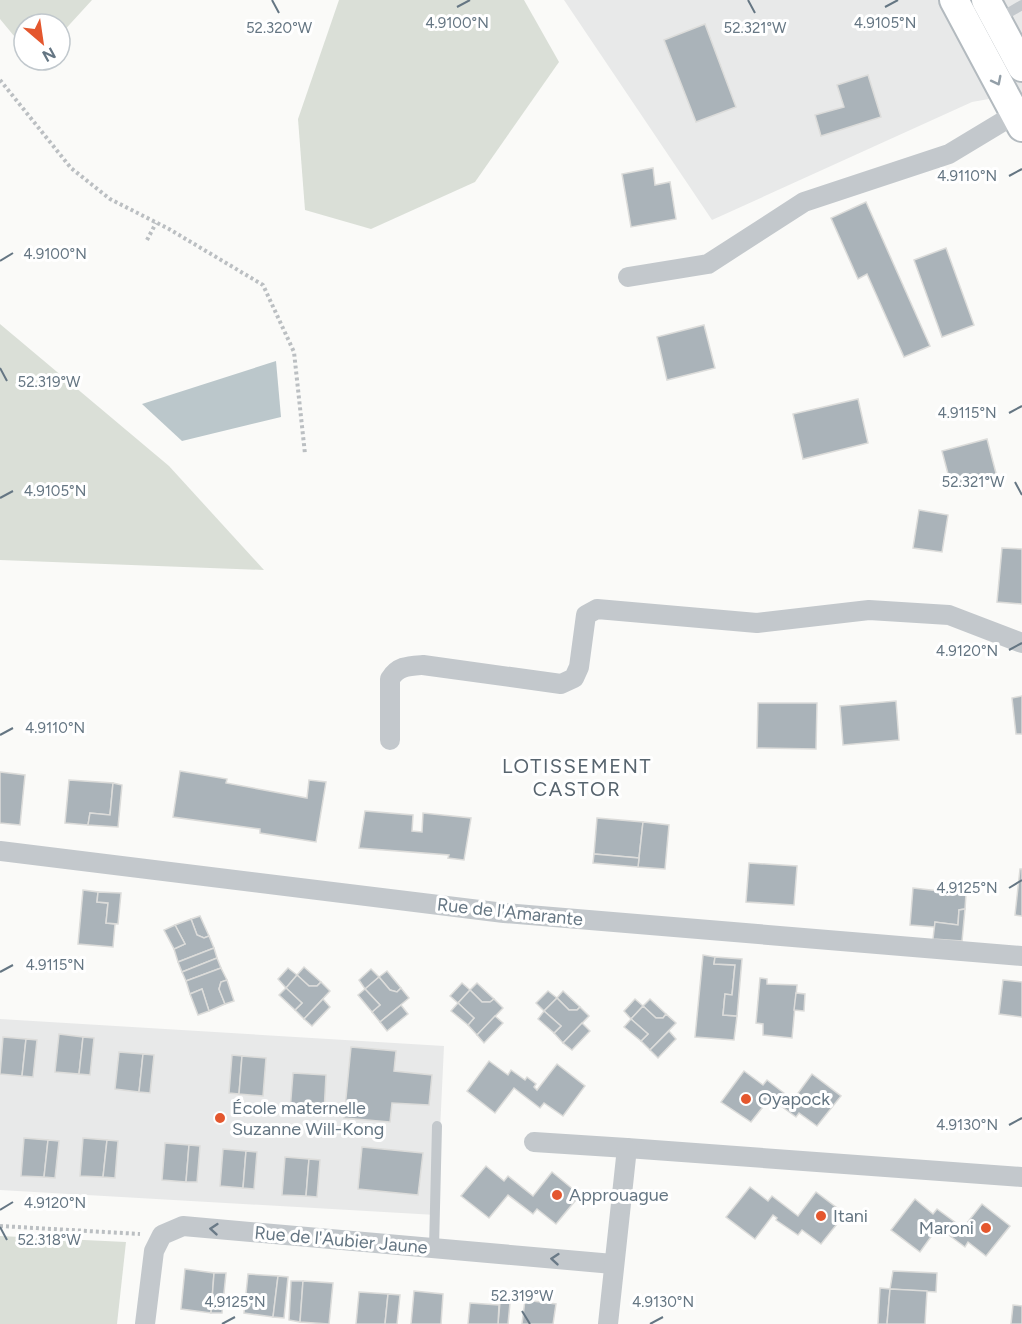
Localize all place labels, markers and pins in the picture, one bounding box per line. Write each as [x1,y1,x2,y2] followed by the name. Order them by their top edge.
[758,1088,830,1110] place label: Oyapock
[739,1092,753,1106] marker: Oyapock
[232,1097,384,1140] place label: École maternelle Suzanne Will-Kong
[213,1111,227,1125] marker: École maternelle Suzanne Will-Kong
[569,1184,669,1206] place label: Approuague
[550,1188,564,1202] marker: Approuague
[833,1205,868,1227] place label: Itani
[814,1209,828,1223] marker: Itani
[919,1217,974,1239] place label: Maroni
[979,1221,993,1235] marker: Maroni

